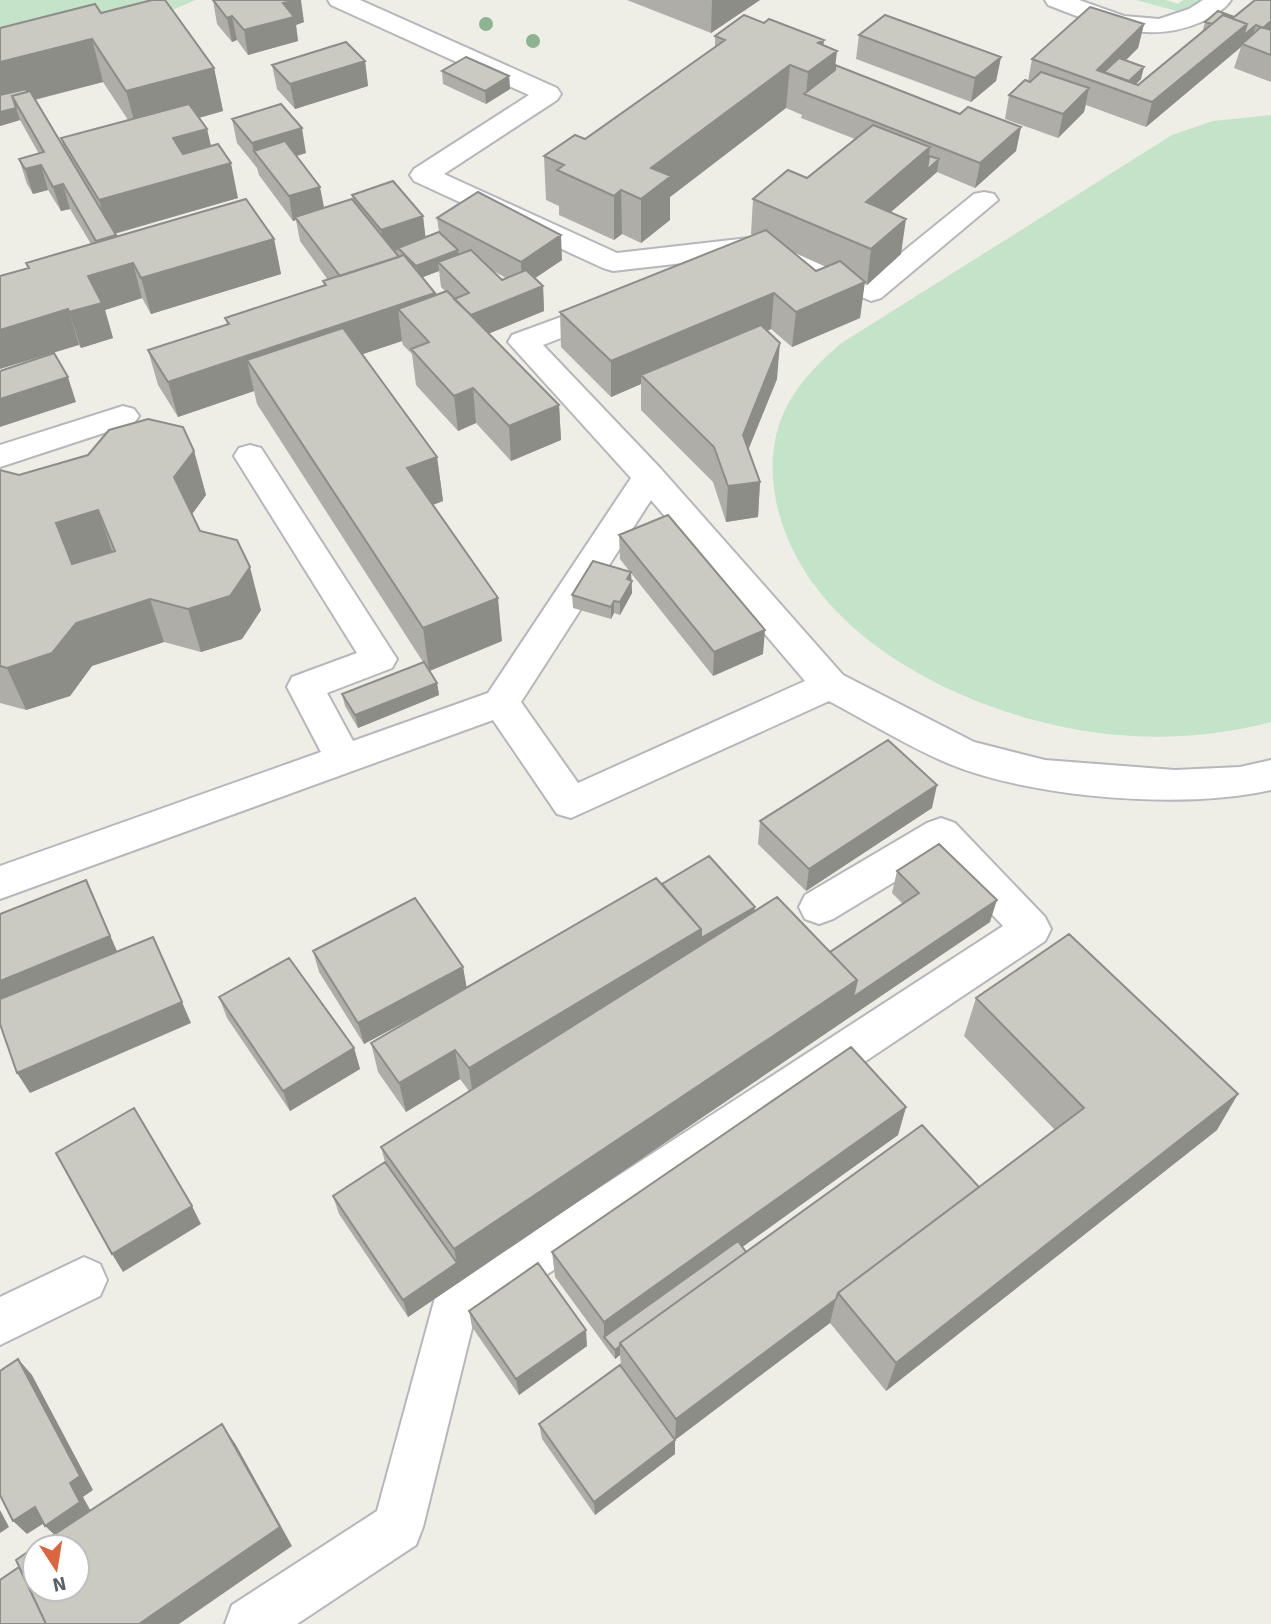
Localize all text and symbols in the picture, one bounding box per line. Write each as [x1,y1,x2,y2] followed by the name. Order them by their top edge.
[21,1533,91,1603] north arrow
[50,1571,68,1597] text: N

